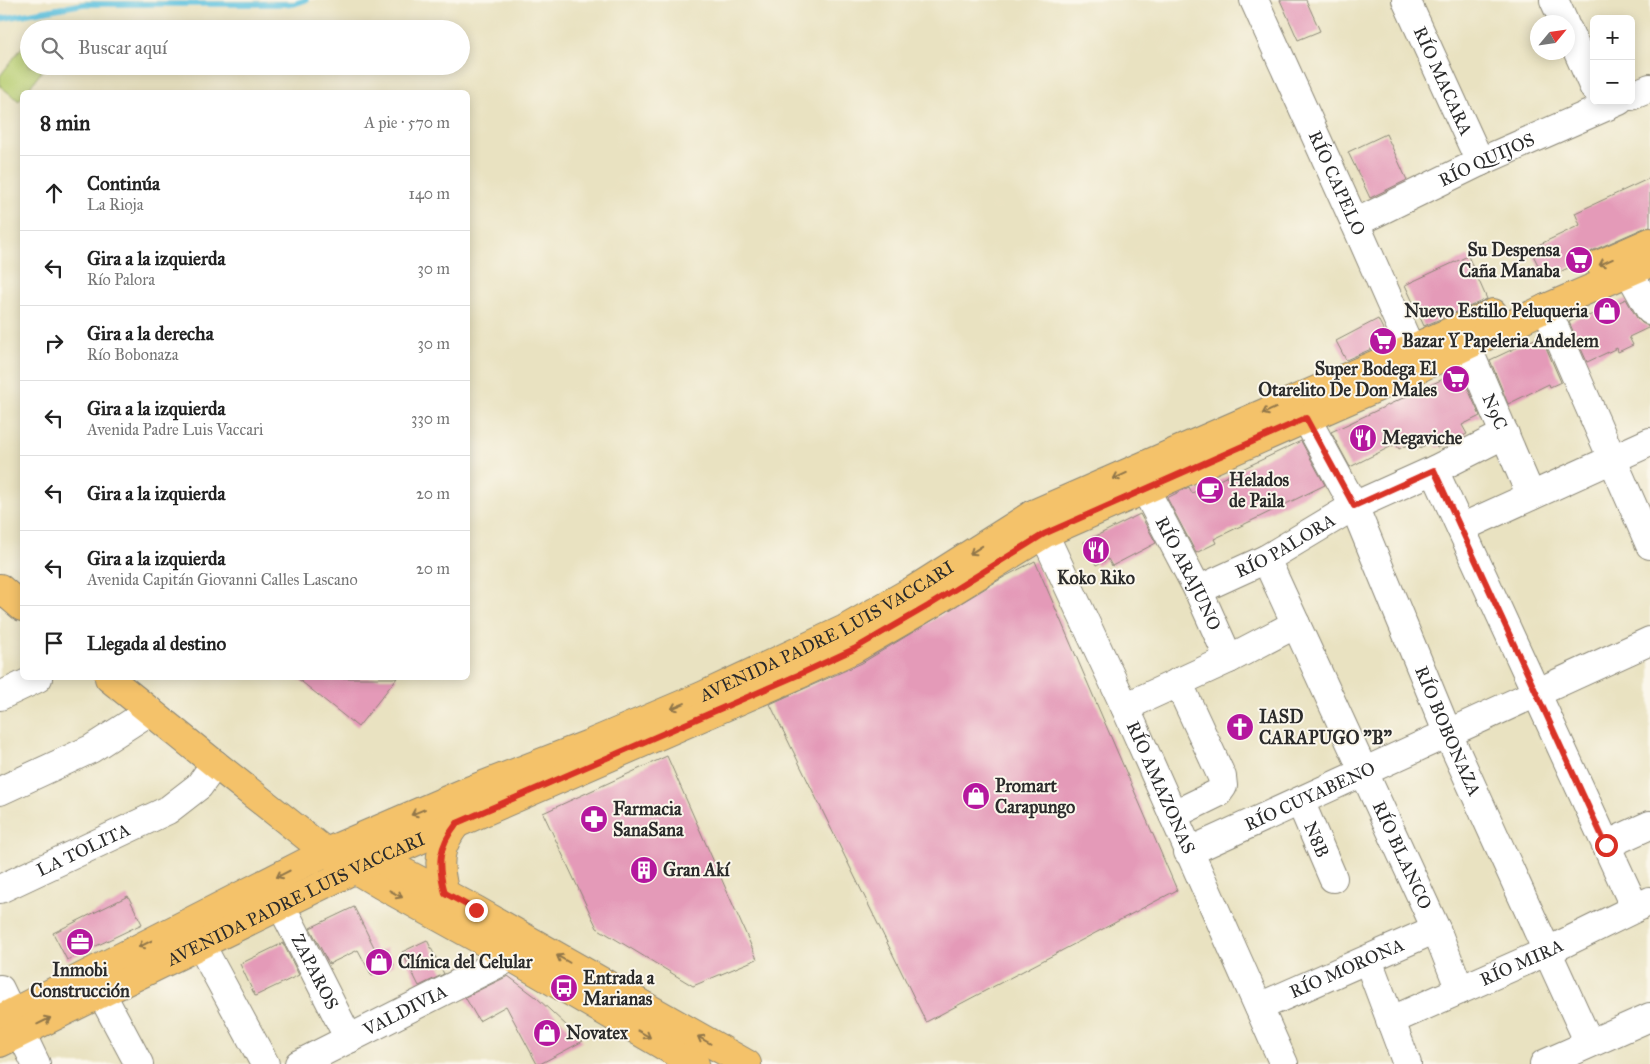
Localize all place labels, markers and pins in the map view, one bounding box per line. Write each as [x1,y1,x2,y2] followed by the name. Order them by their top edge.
[1459,239,1560,282] place label: Su Despensa Caña Manaba
[1564,245,1594,275] supermarket icon: Su Despensa Caña Manaba
[1592,296,1622,326] shop icon: Nuevo Estillo Peluqueria
[1404,300,1588,323] place label: Nuevo Estillo Peluqueria
[1368,326,1398,356] supermarket icon: Bazar Y Papeleria Andelem
[1402,330,1600,353] place label: Bazar Y Papeleria Andelem
[1258,358,1438,401] place label: Super Bodega El Otarelito De Don Males
[1441,364,1471,394] supermarket icon: Super Bodega El Otarelito De Don Males
[1348,423,1378,453] restaurant icon: Megaviche
[1382,427,1463,450] place label: Megaviche
[1229,469,1290,512] place label: Helados de Paila
[1195,475,1225,505] cafe icon: Helados de Paila
[1081,535,1111,565] restaurant icon: Koko Riko
[1057,567,1135,589] place label: Koko Riko
[1259,706,1392,749] place label: IASD CARAPUGO "B"
[1225,712,1255,742] church icon: IASD CARAPUGO "B"
[995,775,1075,819] place label: Promart Carapungo
[961,781,991,811] shop icon: Promart Carapungo
[613,798,684,841] place label: Farmacia SanaSana
[579,804,609,834] pharmacy icon: Farmacia SanaSana
[629,855,659,885] building icon: Gran Akí
[663,859,731,881] place label: Gran Akí
[65,927,95,957] office icon: Inmobi Construcción
[364,947,394,977] shop icon: Clínica del Celular
[398,951,534,973] place label: Clínica del Celular
[30,959,130,1002] place label: Inmobi Construcción
[583,967,655,1010] place label: Entrada a Marianas
[549,973,579,1003] bus stop icon: Entrada a Marianas
[532,1018,562,1048] shop icon: Novatex
[566,1022,629,1044] place label: Novatex

